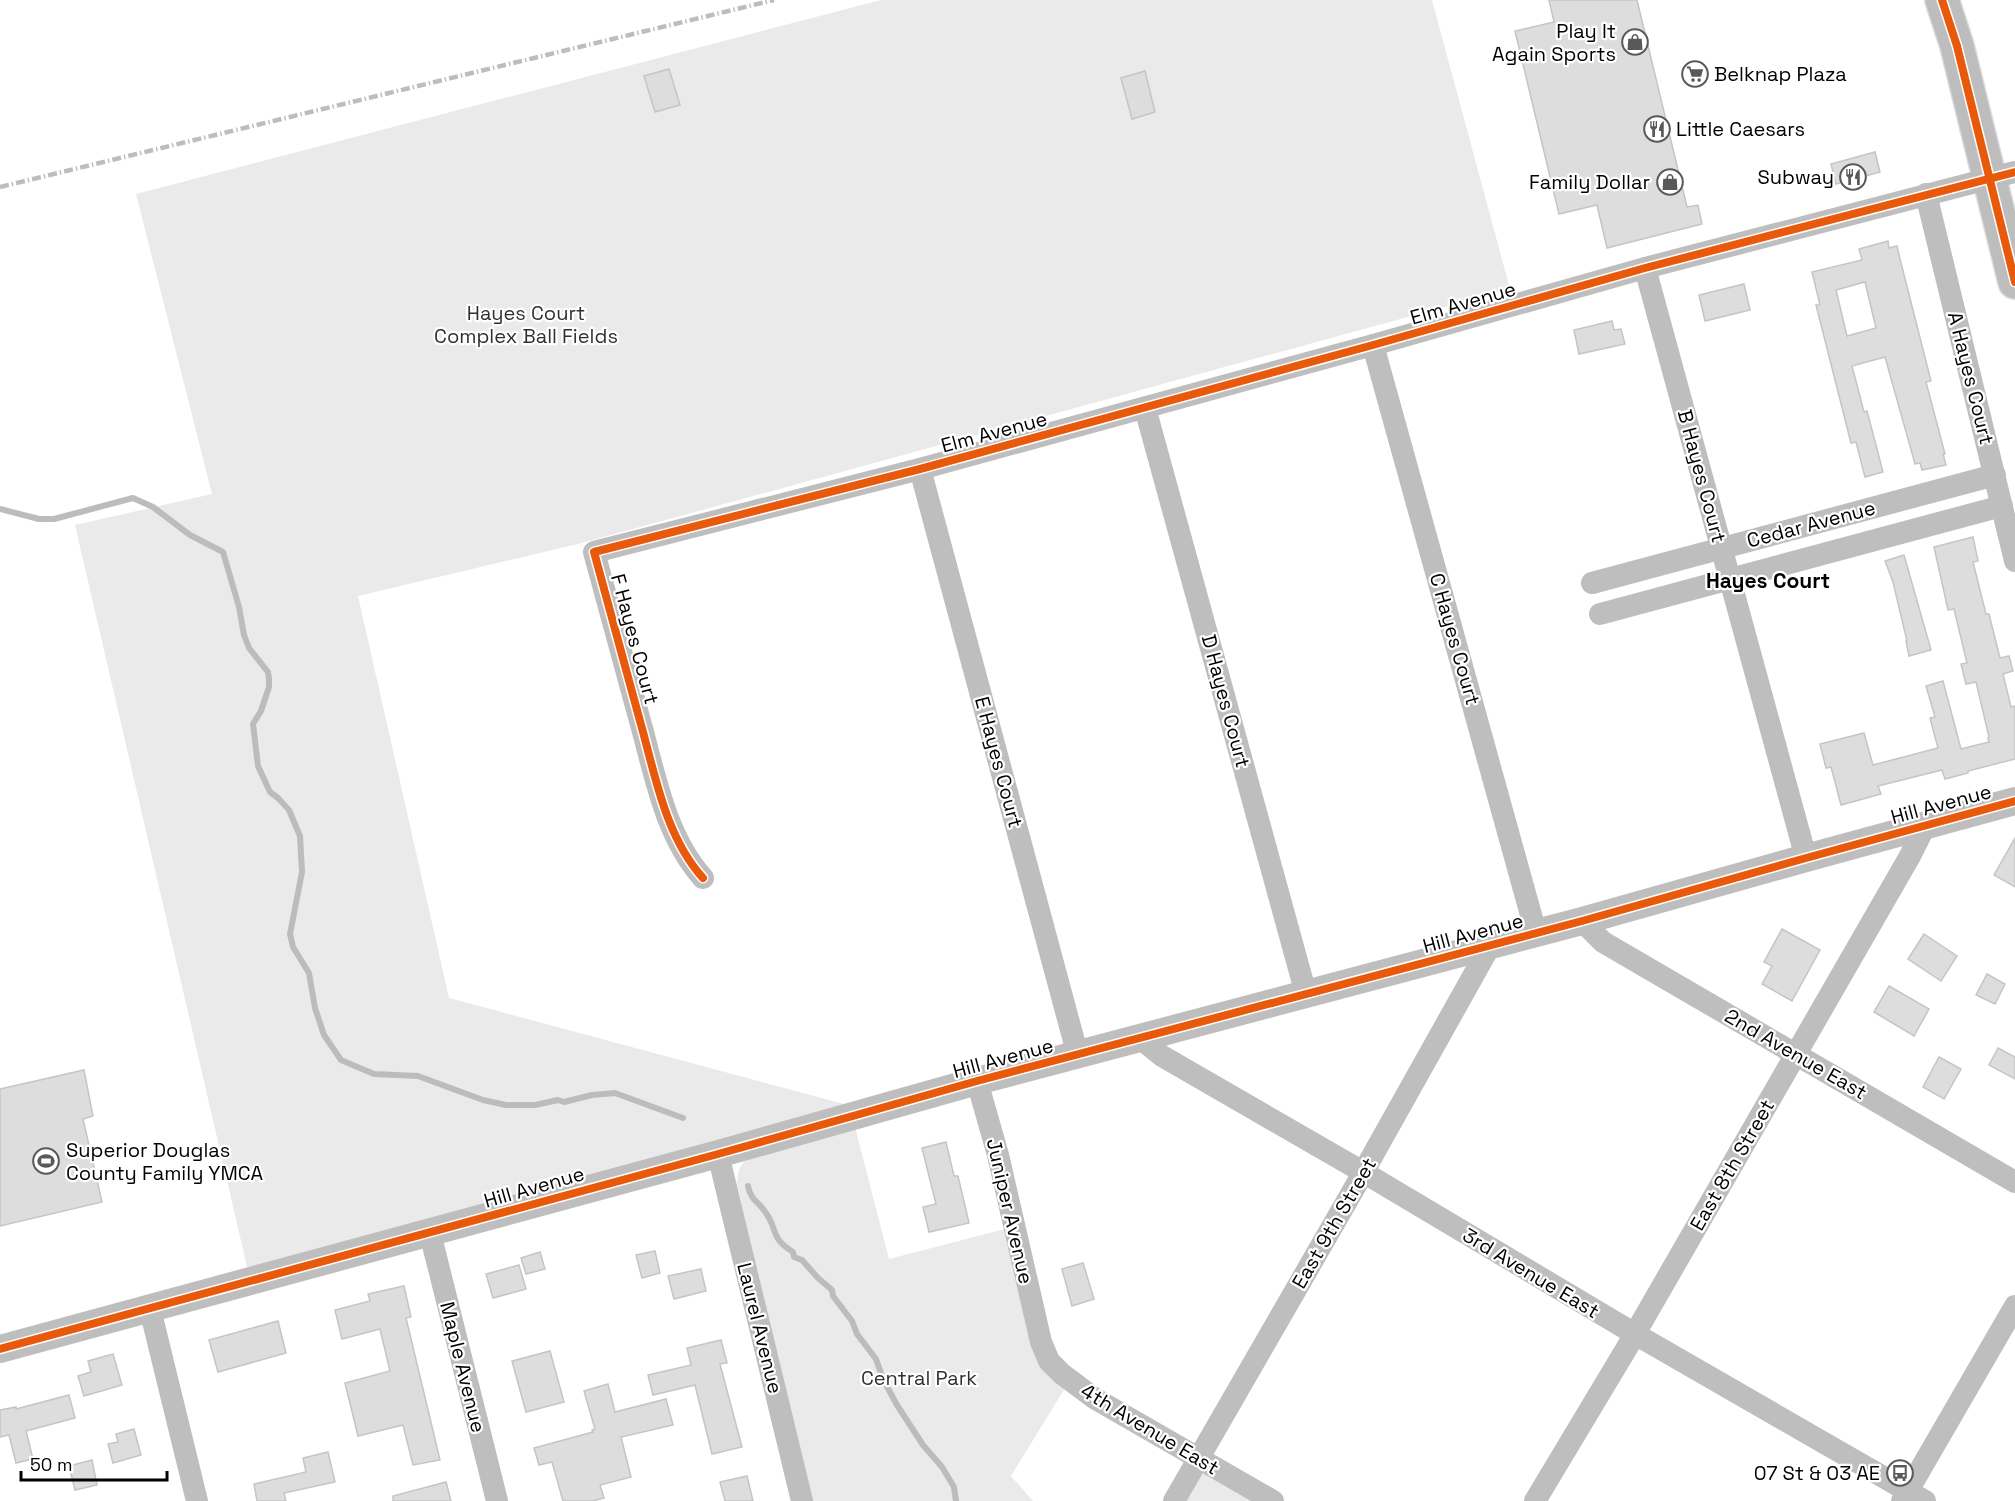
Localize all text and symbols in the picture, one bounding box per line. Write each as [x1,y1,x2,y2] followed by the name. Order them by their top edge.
[1492,18,1616,67] place label: Play It Again Sports
[1620,27,1650,57] shop icon: Play It Again Sports
[1680,59,1710,89] supermarket icon: Belknap Plaza
[1714,61,1847,87] place label: Belknap Plaza
[1642,114,1672,144] restaurant icon: Little Caesars
[1676,116,1805,142] place label: Little Caesars
[1838,162,1868,192] restaurant icon: Subway
[1757,164,1834,190] place label: Subway
[1655,167,1685,197] shop icon: Family Dollar
[1529,169,1650,195] place label: Family Dollar
[1407,275,1519,331] street label: Elm Avenue
[434,300,618,349] park label: Hayes Court Complex Ball Fields
[1942,309,2000,447] street label: A Hayes Court
[938,405,1050,459] street label: Elm Avenue
[1672,407,1732,545] street label: B Hayes Court
[1744,494,1878,554] street label: Cedar Avenue
[1706,567,1830,594] district label: Hayes Court
[1424,570,1486,708] street label: C Hayes Court
[605,571,665,707] street label: F Hayes Court
[1196,632,1256,770] street label: D Hayes Court
[969,694,1029,830] street label: E Hayes Court
[1888,778,1994,830] street label: Hill Avenue
[1420,907,1526,959] street label: Hill Avenue
[1720,1003,1872,1105] street label: 2nd Avenue East
[950,1032,1056,1084] street label: Hill Avenue
[1684,1095,1780,1235] street label: East 8th Street
[981,1136,1039,1286] street label: Juniper Avenue
[66,1137,263,1186] place label: Superior Douglas County Family YMCA
[31,1146,61,1176] sports icon: Superior Douglas County Family YMCA
[1286,1153,1382,1293] street label: East 9th Street
[481,1160,587,1214] street label: Hill Avenue
[1458,1222,1604,1324] street label: 3rd Avenue East
[731,1260,789,1396] street label: Laurel Avenue
[434,1299,492,1435] street label: Maple Avenue
[861,1365,977,1391] park label: Central Park
[1076,1377,1224,1481] street label: 4th Avenue East
[21,1444,166,1482] scale bar
[30,1453,72,1476] text: 50 m
[1885,1458,1915,1488] bus stop icon: 07 St & 03 AE
[1754,1460,1880,1486] place label: 07 St & 03 AE

